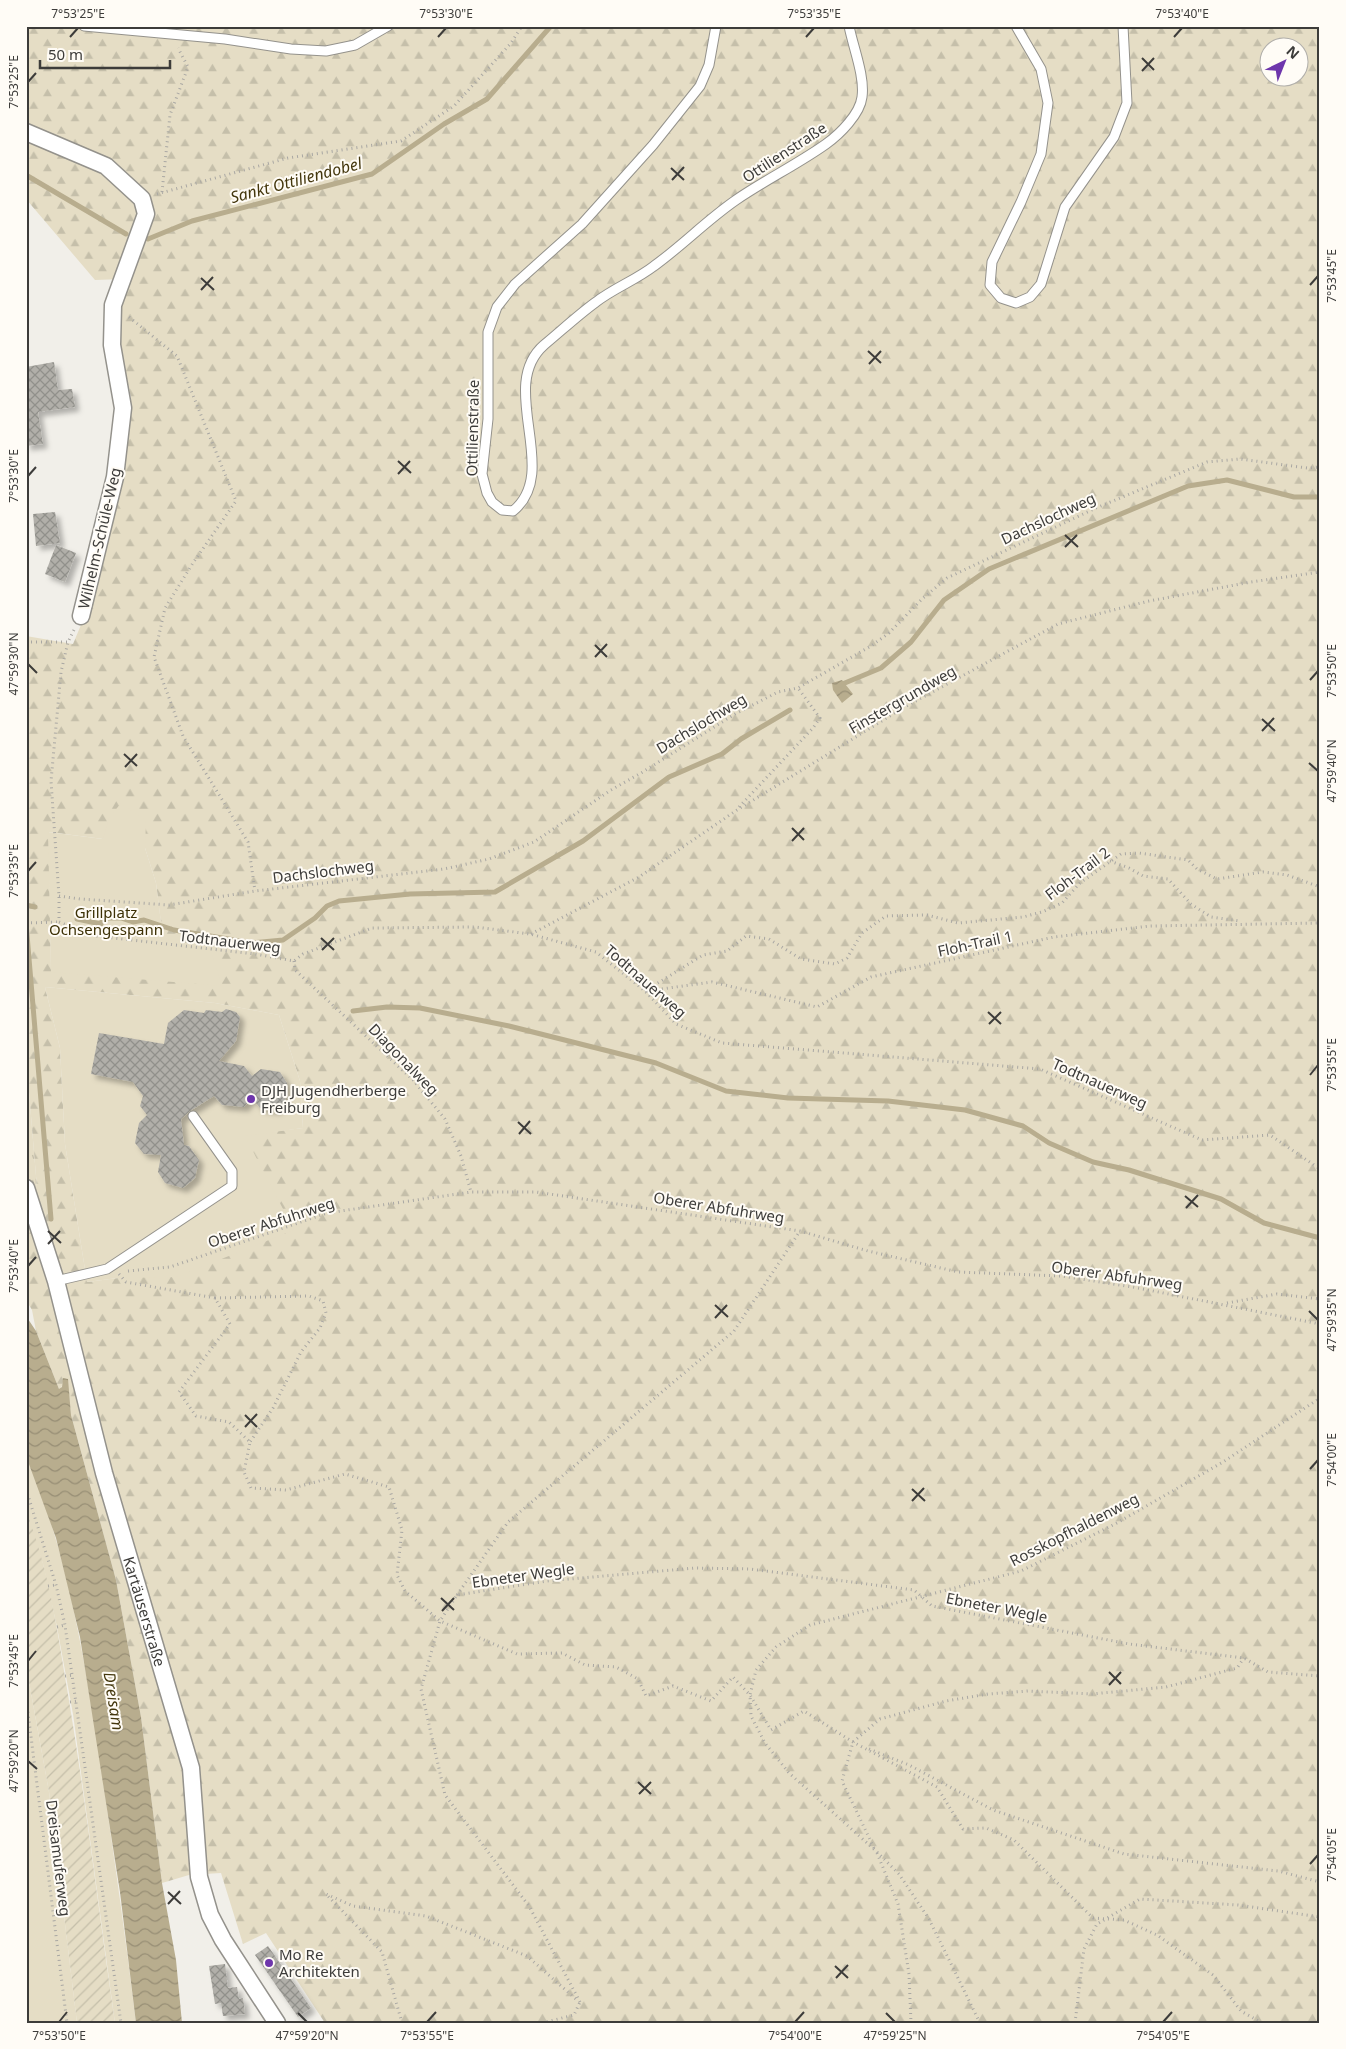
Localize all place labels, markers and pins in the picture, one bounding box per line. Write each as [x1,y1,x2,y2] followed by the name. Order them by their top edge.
[261,1080,406,1117] place label: DJH Jugendherberge Freiburg
[245,1093,257,1105] marker: DJH Jugendherberge Freiburg
[279,1944,360,1981] place label: Mo Re Architekten
[263,1957,275,1969] marker: Mo Re Architekten

